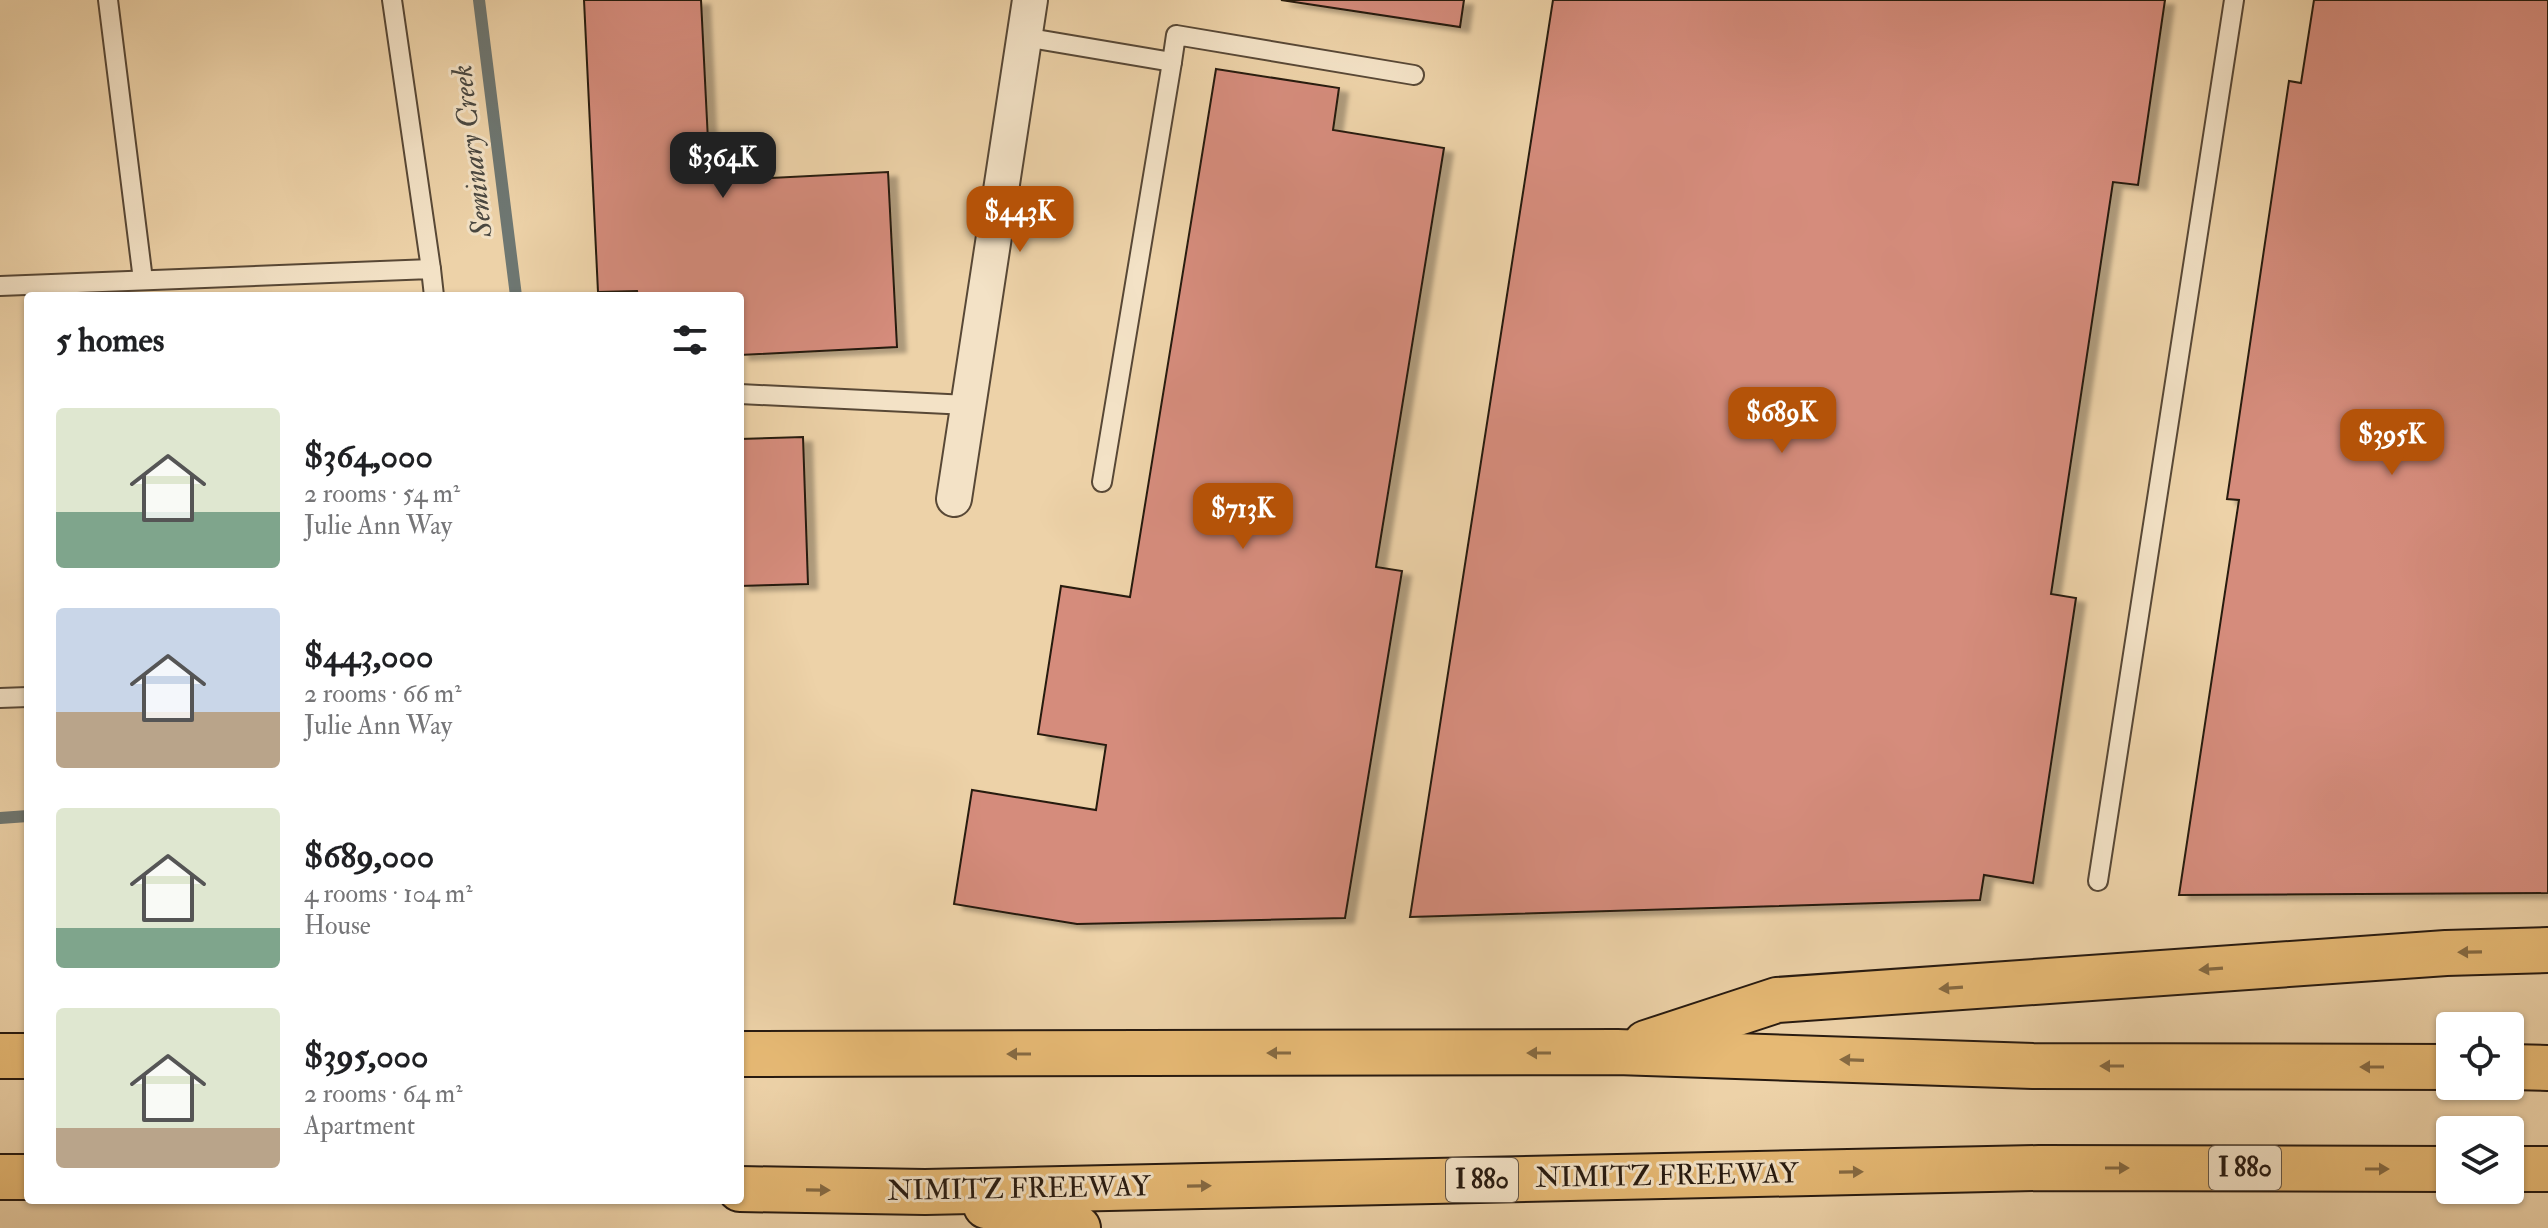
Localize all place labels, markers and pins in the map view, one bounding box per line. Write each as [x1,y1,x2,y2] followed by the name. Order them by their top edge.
[667,132,779,200] pin: $364K
[964,186,1076,254] pin: $443K
[1726,387,1838,455] pin: $689K
[2336,409,2448,477] pin: $395K
[1187,483,1299,551] pin: $713K

